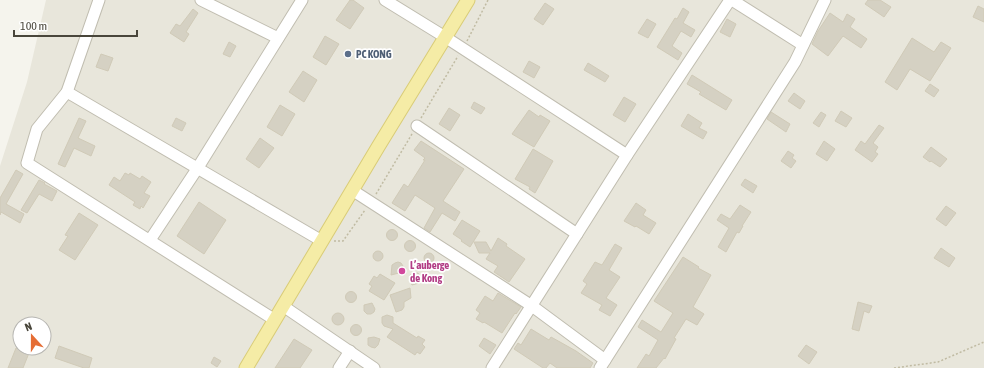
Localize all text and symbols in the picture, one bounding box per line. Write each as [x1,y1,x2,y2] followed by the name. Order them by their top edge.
[14,12,137,38] scale bar
[20,19,47,33] text: 100 m
[356,48,392,60] place label: PC KONG
[343,49,353,59] marker: PC KONG
[410,259,449,284] place label: L’auberge de Kong
[397,266,407,276] marker: L’auberge de Kong
[12,316,52,356] north arrow
[23,320,34,333] text: N

